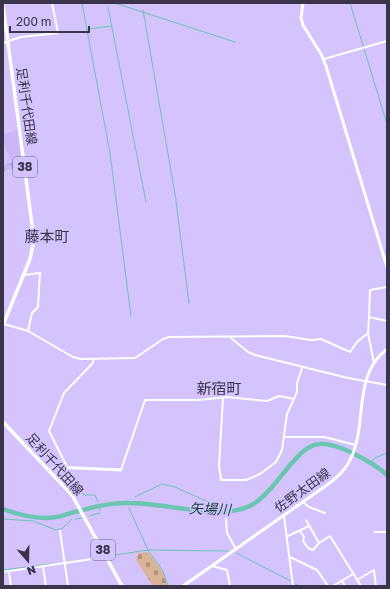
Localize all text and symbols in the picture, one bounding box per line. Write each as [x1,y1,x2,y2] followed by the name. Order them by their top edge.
[10,8,89,34] scale bar
[16,14,51,29] text: 200 m
[14,66,40,146] street label: 足利千代田線
[13,157,37,177] road number: 38
[24,227,70,245] district label: 藤本町
[196,379,242,397] district label: 新宿町
[23,430,87,498] street label: 足利千代田線
[271,464,333,516] street label: 佐野太田線
[189,499,233,518] water label: 矢場川
[91,540,115,560] road number: 38
[8,541,48,581] north arrow
[25,563,38,578] text: N

